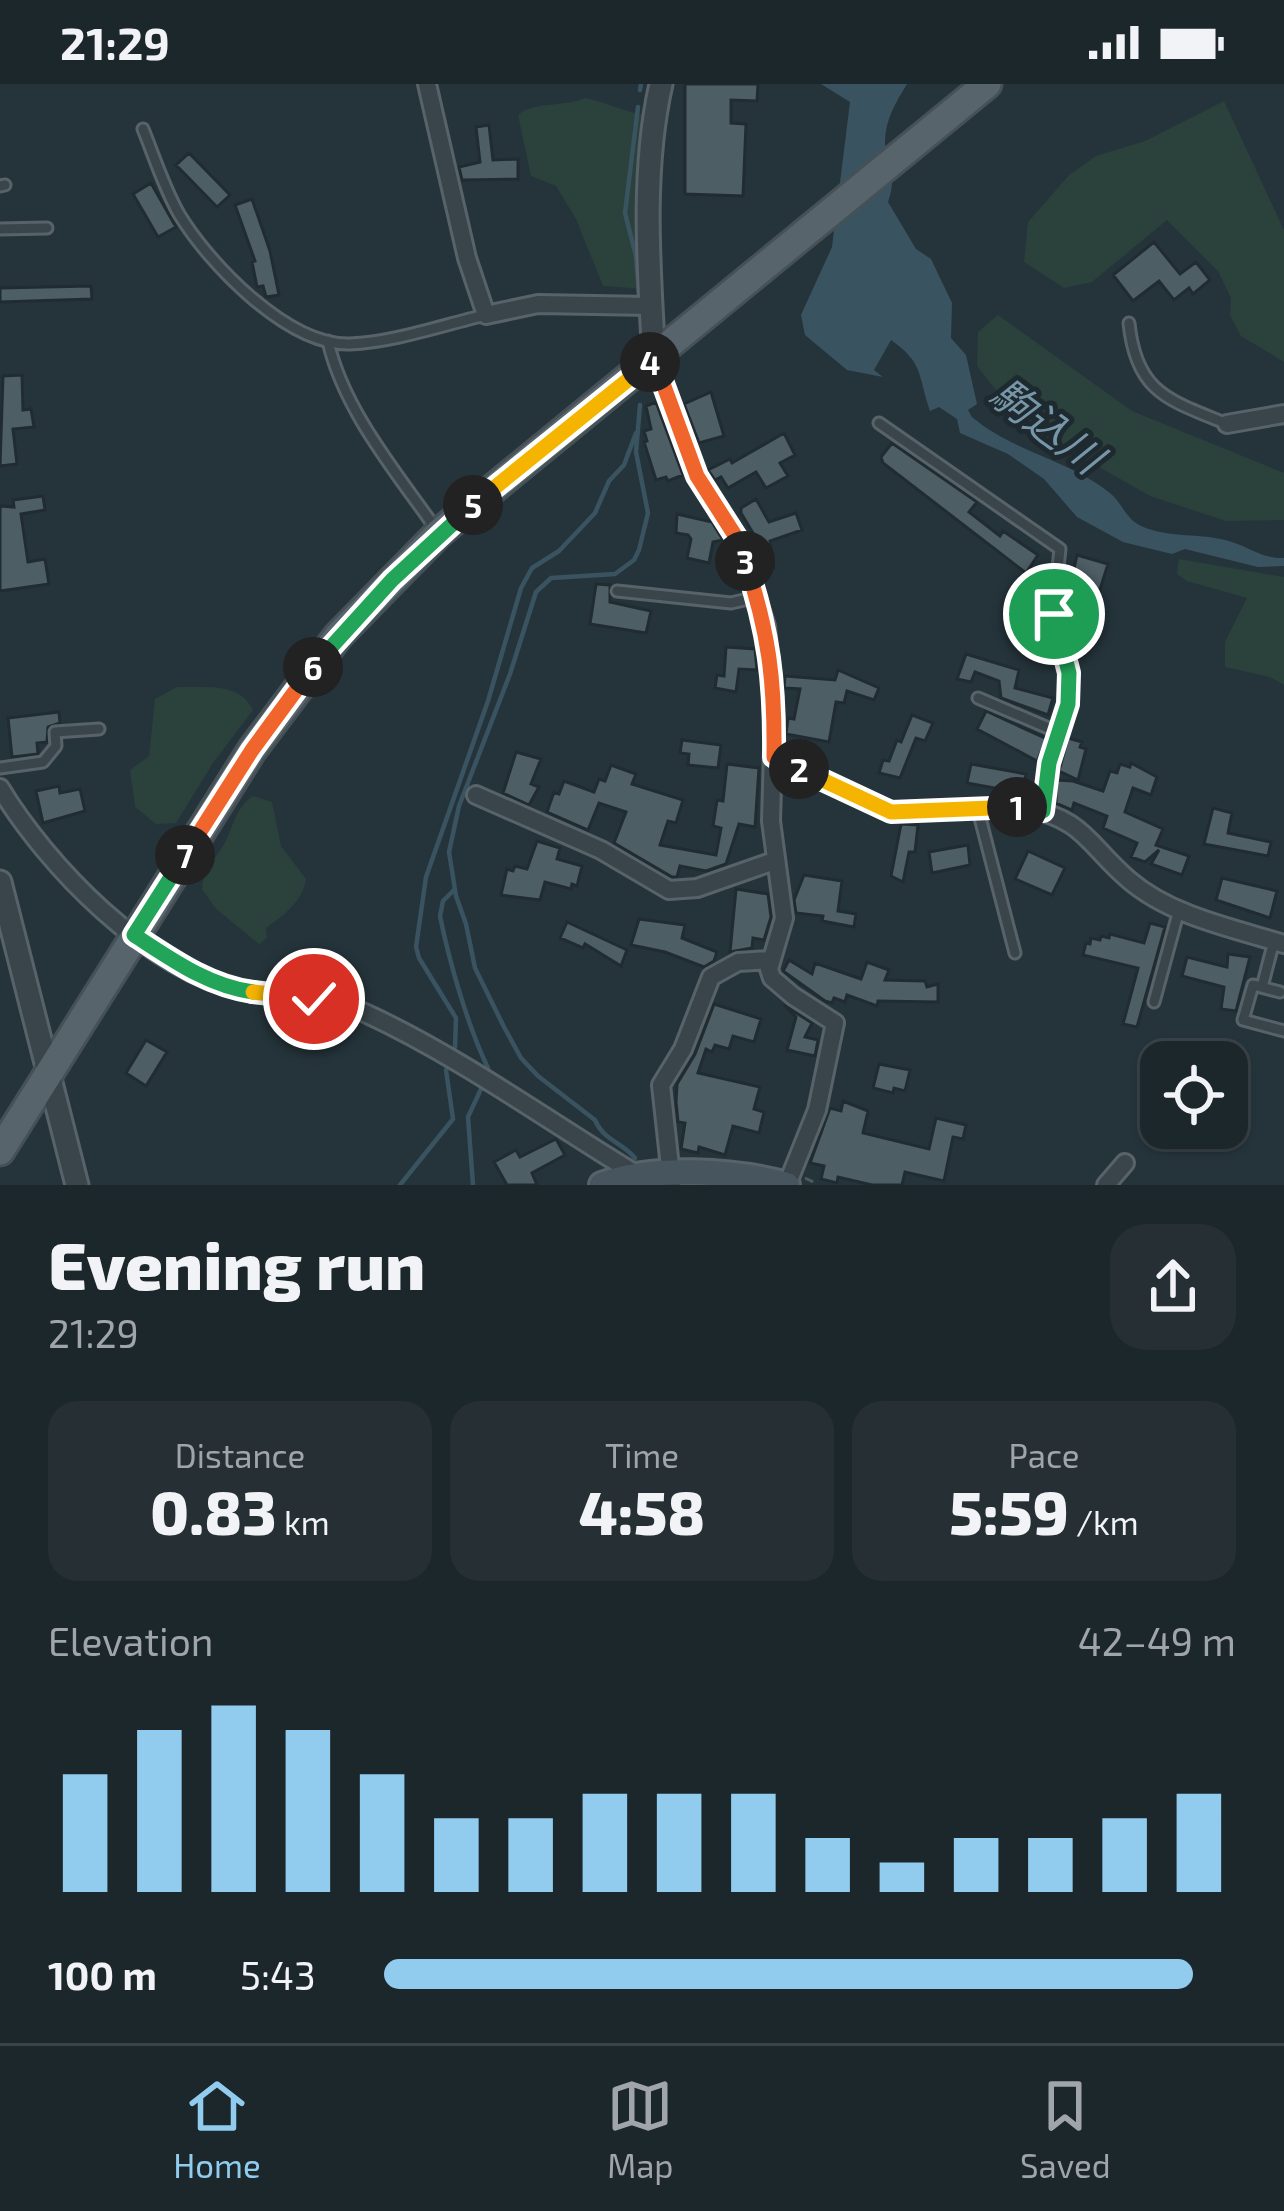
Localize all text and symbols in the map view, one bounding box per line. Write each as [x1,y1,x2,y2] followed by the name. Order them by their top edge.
[60,15,170,69] text: 21:29
[620,332,680,392] pin: 4
[639,342,661,382] text: 4
[983,366,1117,484] water label: 駒込川
[443,475,503,535] pin: 5
[464,485,482,525] text: 5
[715,531,775,591] pin: 3
[736,541,754,581] text: 3
[1003,563,1105,665] pin
[1021,581,1087,647] icon: arrive
[283,637,343,697] pin: 6
[303,647,323,687] text: 6
[769,739,829,799] pin: 2
[789,749,809,789] text: 2
[987,777,1047,837] pin: 1
[1010,787,1024,827] text: 1
[155,825,215,885] pin: 7
[176,835,194,875] text: 7
[263,948,365,1050] pin
[281,966,347,1032] icon: check
[1140,1041,1248,1149] map controls
[1140,1041,1248,1149] button: locate
[48,1224,425,1303] text: Evening run
[1110,1224,1236,1350] button: share
[48,1309,139,1356] text: 21:29
[175,1435,305,1475] text: Distance
[605,1435,679,1475] text: Time
[1008,1435,1080,1475] text: Pace
[150,1475,277,1547] text: 0.83
[579,1475,705,1547] text: 4:58
[949,1475,1069,1547] text: 5:59
[277,1502,330,1542] text: km
[1069,1502,1139,1542] text: /km
[48,1617,213,1664] text: Elevation
[1078,1617,1236,1664] text: 42–49 m
[48,1951,157,1998] text: 100 m
[240,1951,316,1998] text: 5:43
[173,2073,261,2185] tab: Home
[607,2073,674,2185] tab: Map
[1020,2073,1111,2185] tab: Saved

